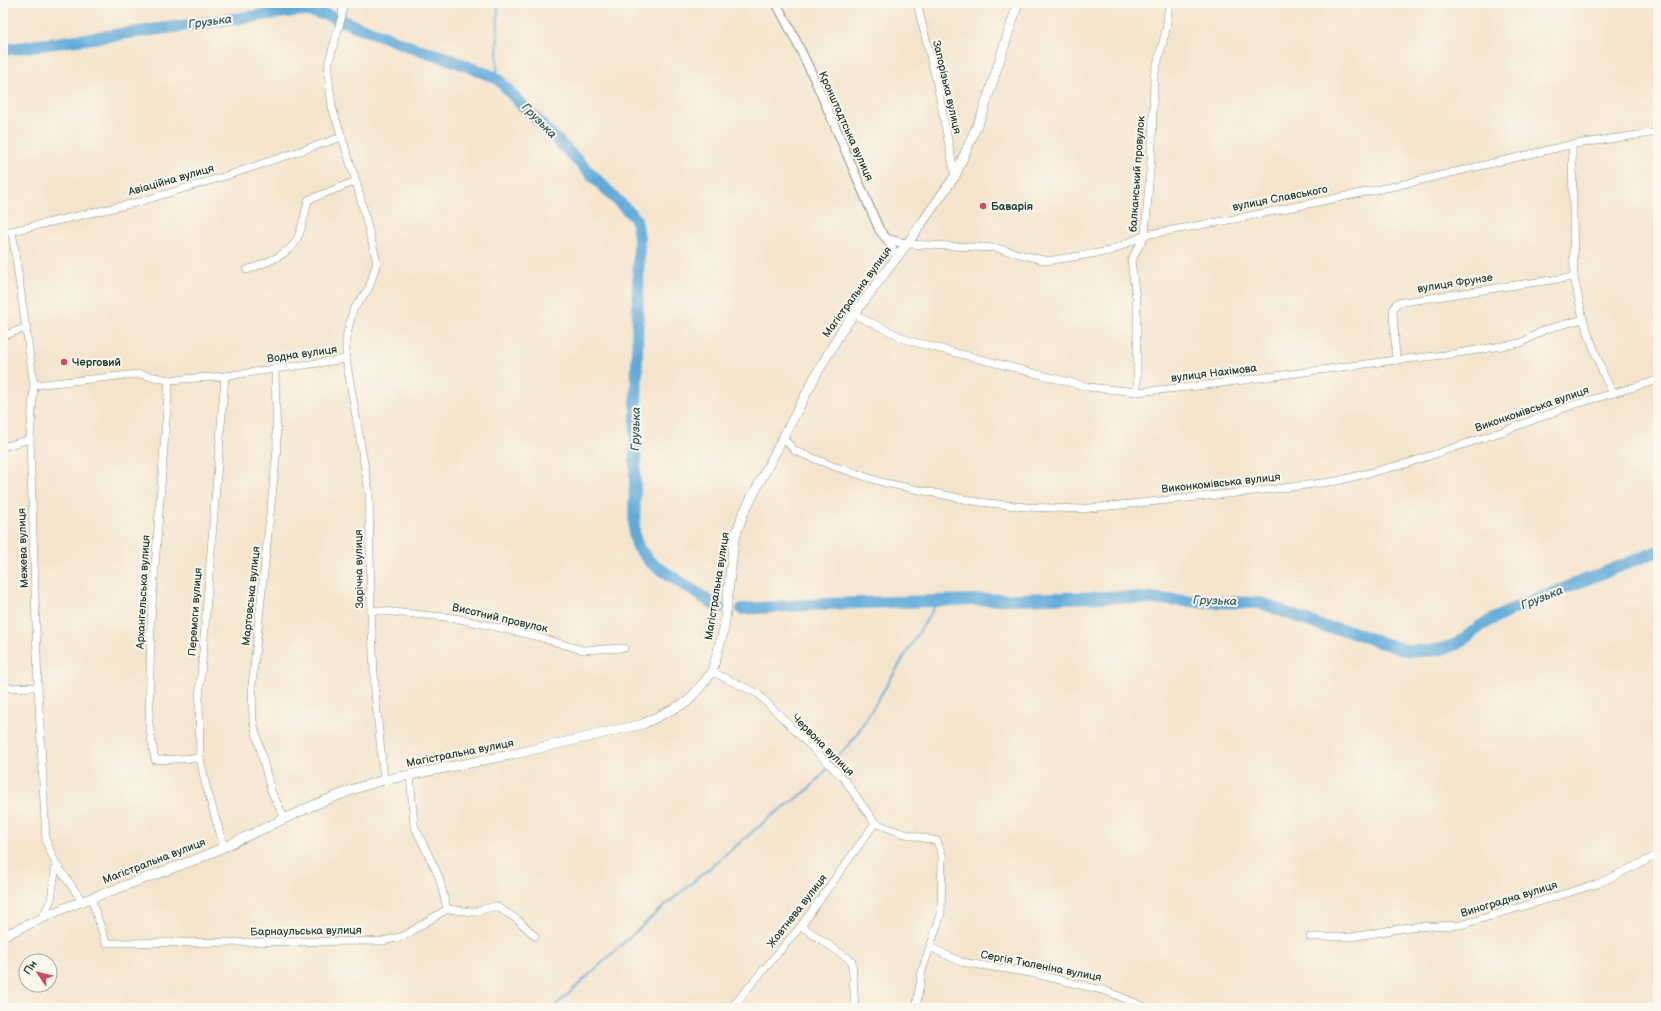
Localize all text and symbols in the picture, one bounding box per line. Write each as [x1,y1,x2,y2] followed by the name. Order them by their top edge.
[187,12,233,32] water label: Грузька
[930,39,964,135] street label: Запорізька вулиця
[816,69,876,183] street label: Кронштадтська вулиця
[518,100,560,142] water label: Грузька
[1126,115,1148,232] street label: балканський провулок
[126,162,215,199] street label: Авіаційна вулиця
[1231,182,1329,214] street label: вулиця Славського
[991,200,1033,213] place label: Баварія
[978,201,988,211] marker: Баварія
[820,244,894,340] street label: Магістральна вулиця
[1416,271,1494,295] street label: вулиця Фрунзе
[266,343,338,365] street label: Водна вулиця
[72,356,121,369] place label: Черговий
[59,357,69,367] marker: Черговий
[1170,361,1258,385] street label: вулиця Нахімова
[1473,383,1591,435] street label: Виконкомівська вулиця
[628,407,644,451] water label: Грузька
[1161,470,1281,496] street label: Виконкомівська вулиця
[15,508,31,588] street label: Межева вулиця
[352,529,366,609] street label: Зарічна вулиця
[702,531,732,641] street label: Магістральна вулиця
[133,535,152,650] street label: Архангельська вулиця
[239,546,263,646] street label: Мартовська вулиця
[185,567,205,657] street label: Перемоги вулиця
[1519,583,1565,613] water label: Грузька
[1193,593,1237,609] water label: Грузька
[451,601,549,635] street label: Висотний провулок
[789,711,857,779] street label: Червона вулиця
[405,736,515,770] street label: Магістральна вулиця
[101,835,207,887] street label: Магістральна вулиця
[764,872,830,950] street label: Жовтнева вулиця
[1459,878,1559,920] street label: Виноградна вулиця
[250,924,362,938] street label: Барнаульська вулиця
[979,948,1103,984] street label: Сергія Тюленіна вулиця
[18,953,58,993] north arrow
[21,958,40,977] text: Пн

